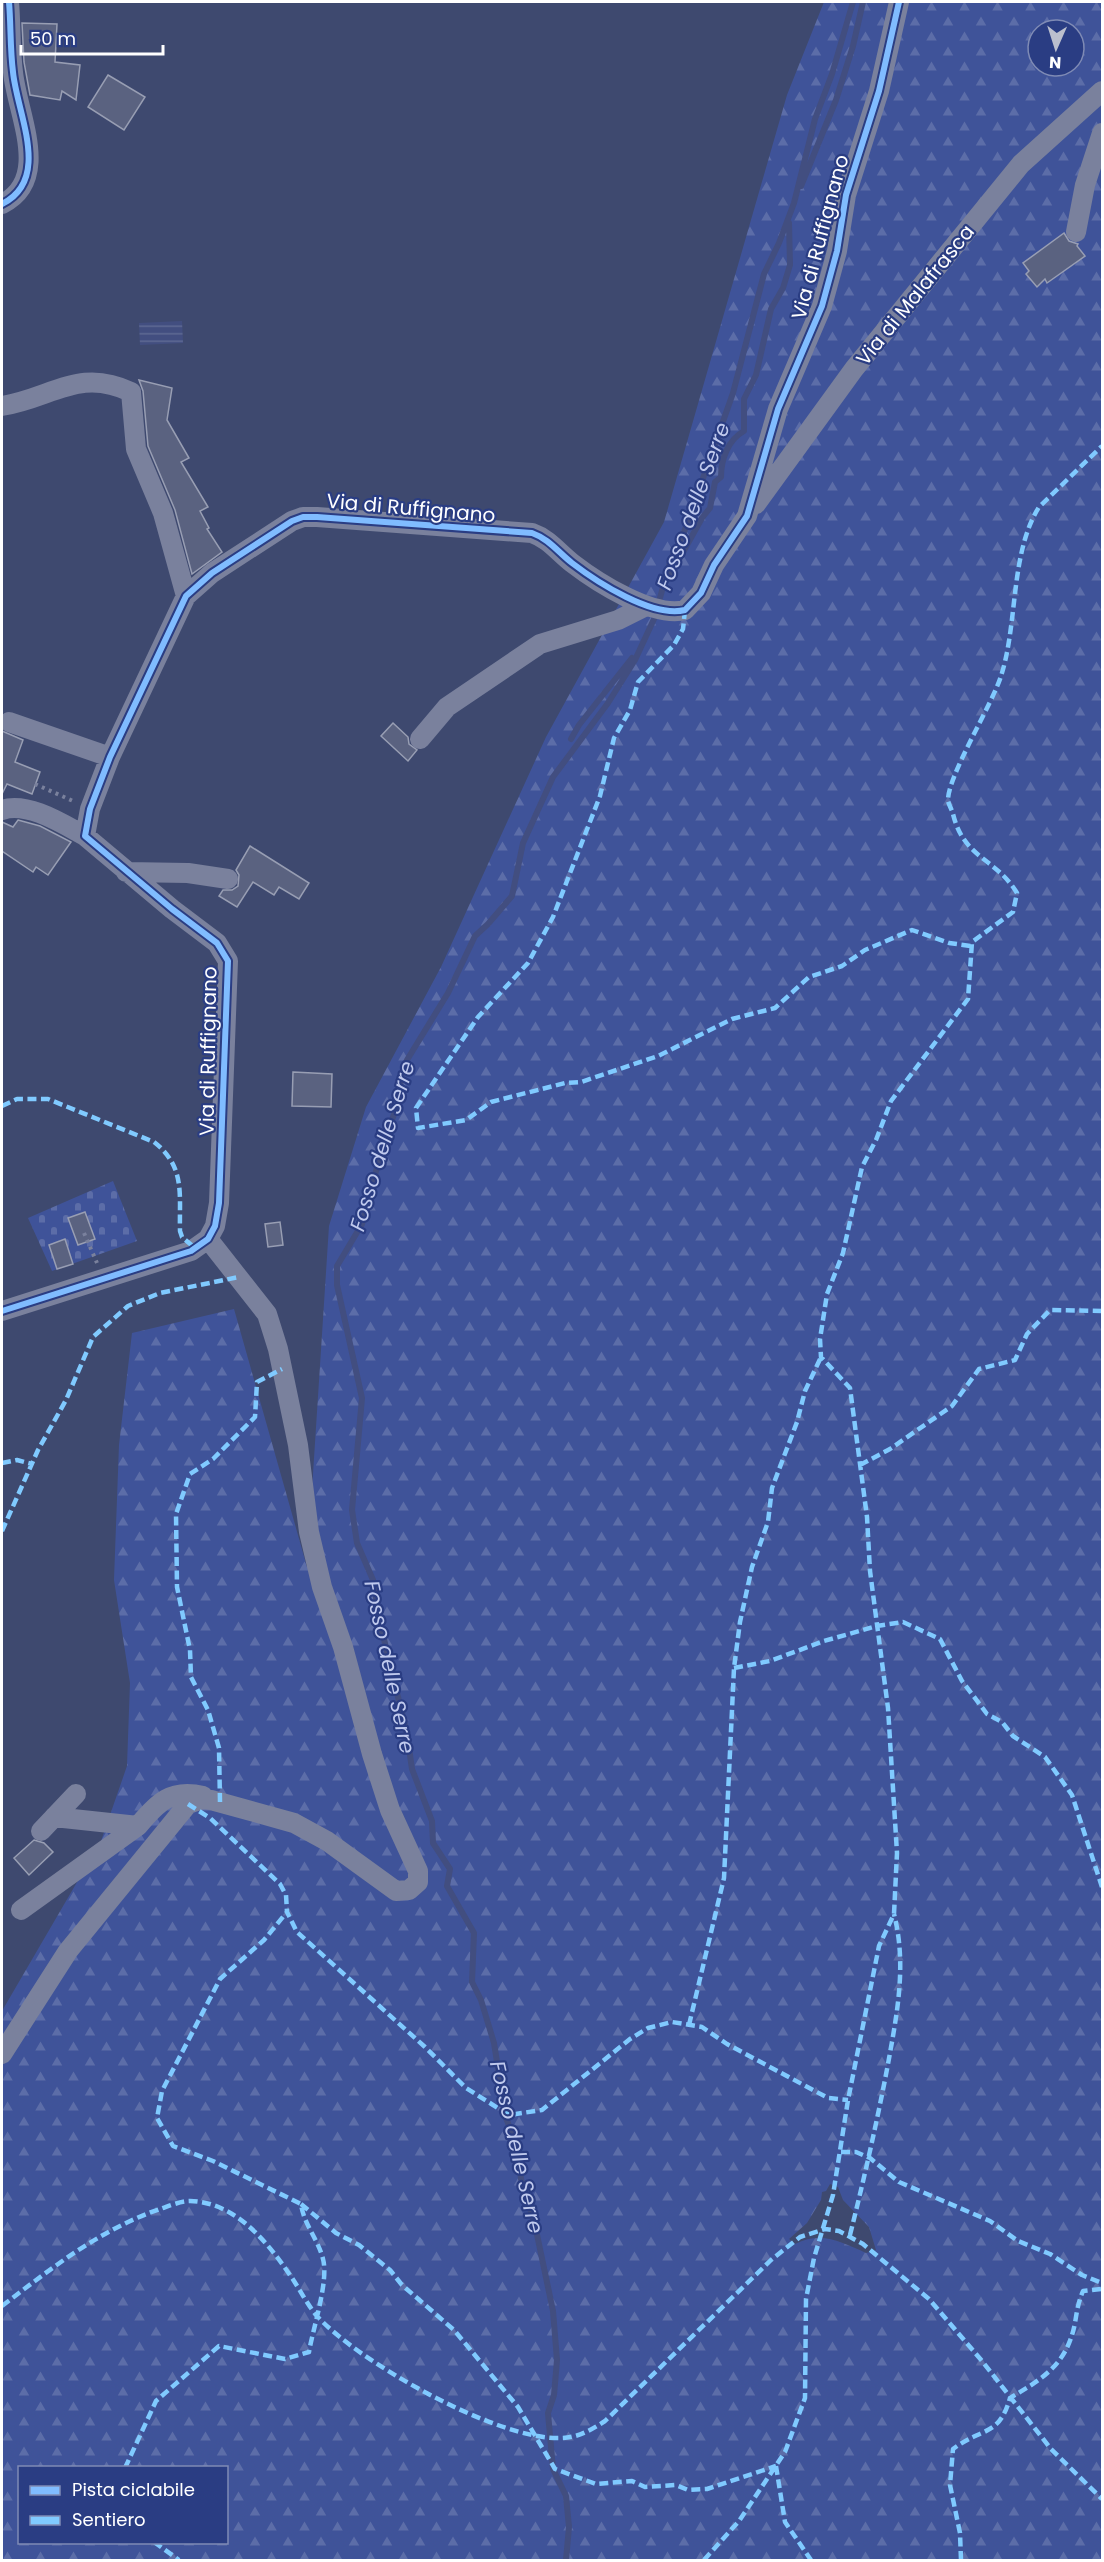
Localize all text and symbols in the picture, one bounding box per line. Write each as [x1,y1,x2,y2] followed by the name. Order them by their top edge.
[21,18,164,56] scale bar
[1026,18,1086,78] north arrow
[30,26,76,51] text: 50 m
[1049,51,1062,74] text: N
[785,151,855,323] street label: Via di Ruffignano
[849,219,981,371] street label: Via di Malafrasca
[649,418,737,594] water label: Fosso delle Serre
[325,487,497,529] street label: Via di Ruffignano
[193,966,223,1136] street label: Via di Ruffignano
[342,1057,422,1235] water label: Fosso delle Serre
[357,1578,423,1756] water label: Fosso delle Serre
[483,2058,551,2236] water label: Fosso delle Serre
[18,2466,228,2544] legend
[72,2477,195,2502] text: Pista ciclabile
[72,2507,146,2532] text: Sentiero

